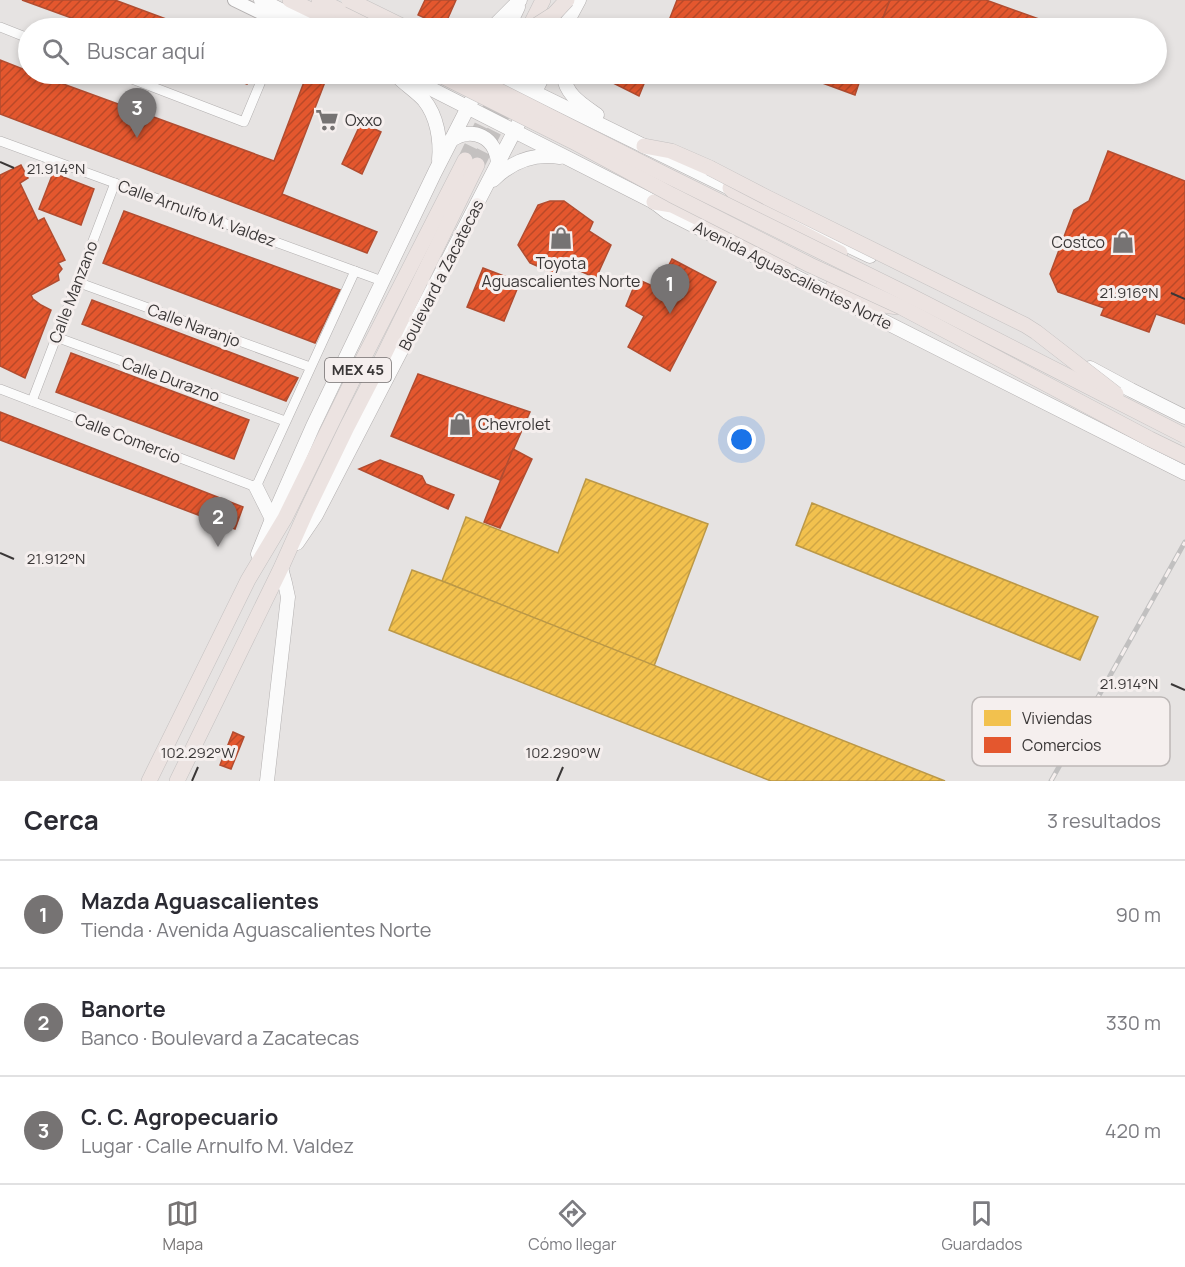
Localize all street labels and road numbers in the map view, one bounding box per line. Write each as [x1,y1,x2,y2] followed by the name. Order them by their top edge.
[115,174,279,252] street label: Calle Arnulfo M. Valdez
[393,196,489,354] street label: Boulevard a Zacatecas
[690,215,896,335] street label: Avenida Aguascalientes Norte
[43,238,103,346] street label: Calle Manzano
[144,298,244,352] street label: Calle Naranjo
[119,351,223,407] street label: Calle Durazno
[325,358,391,382] road number: MEX 45
[72,408,184,468] street label: Calle Comercio

